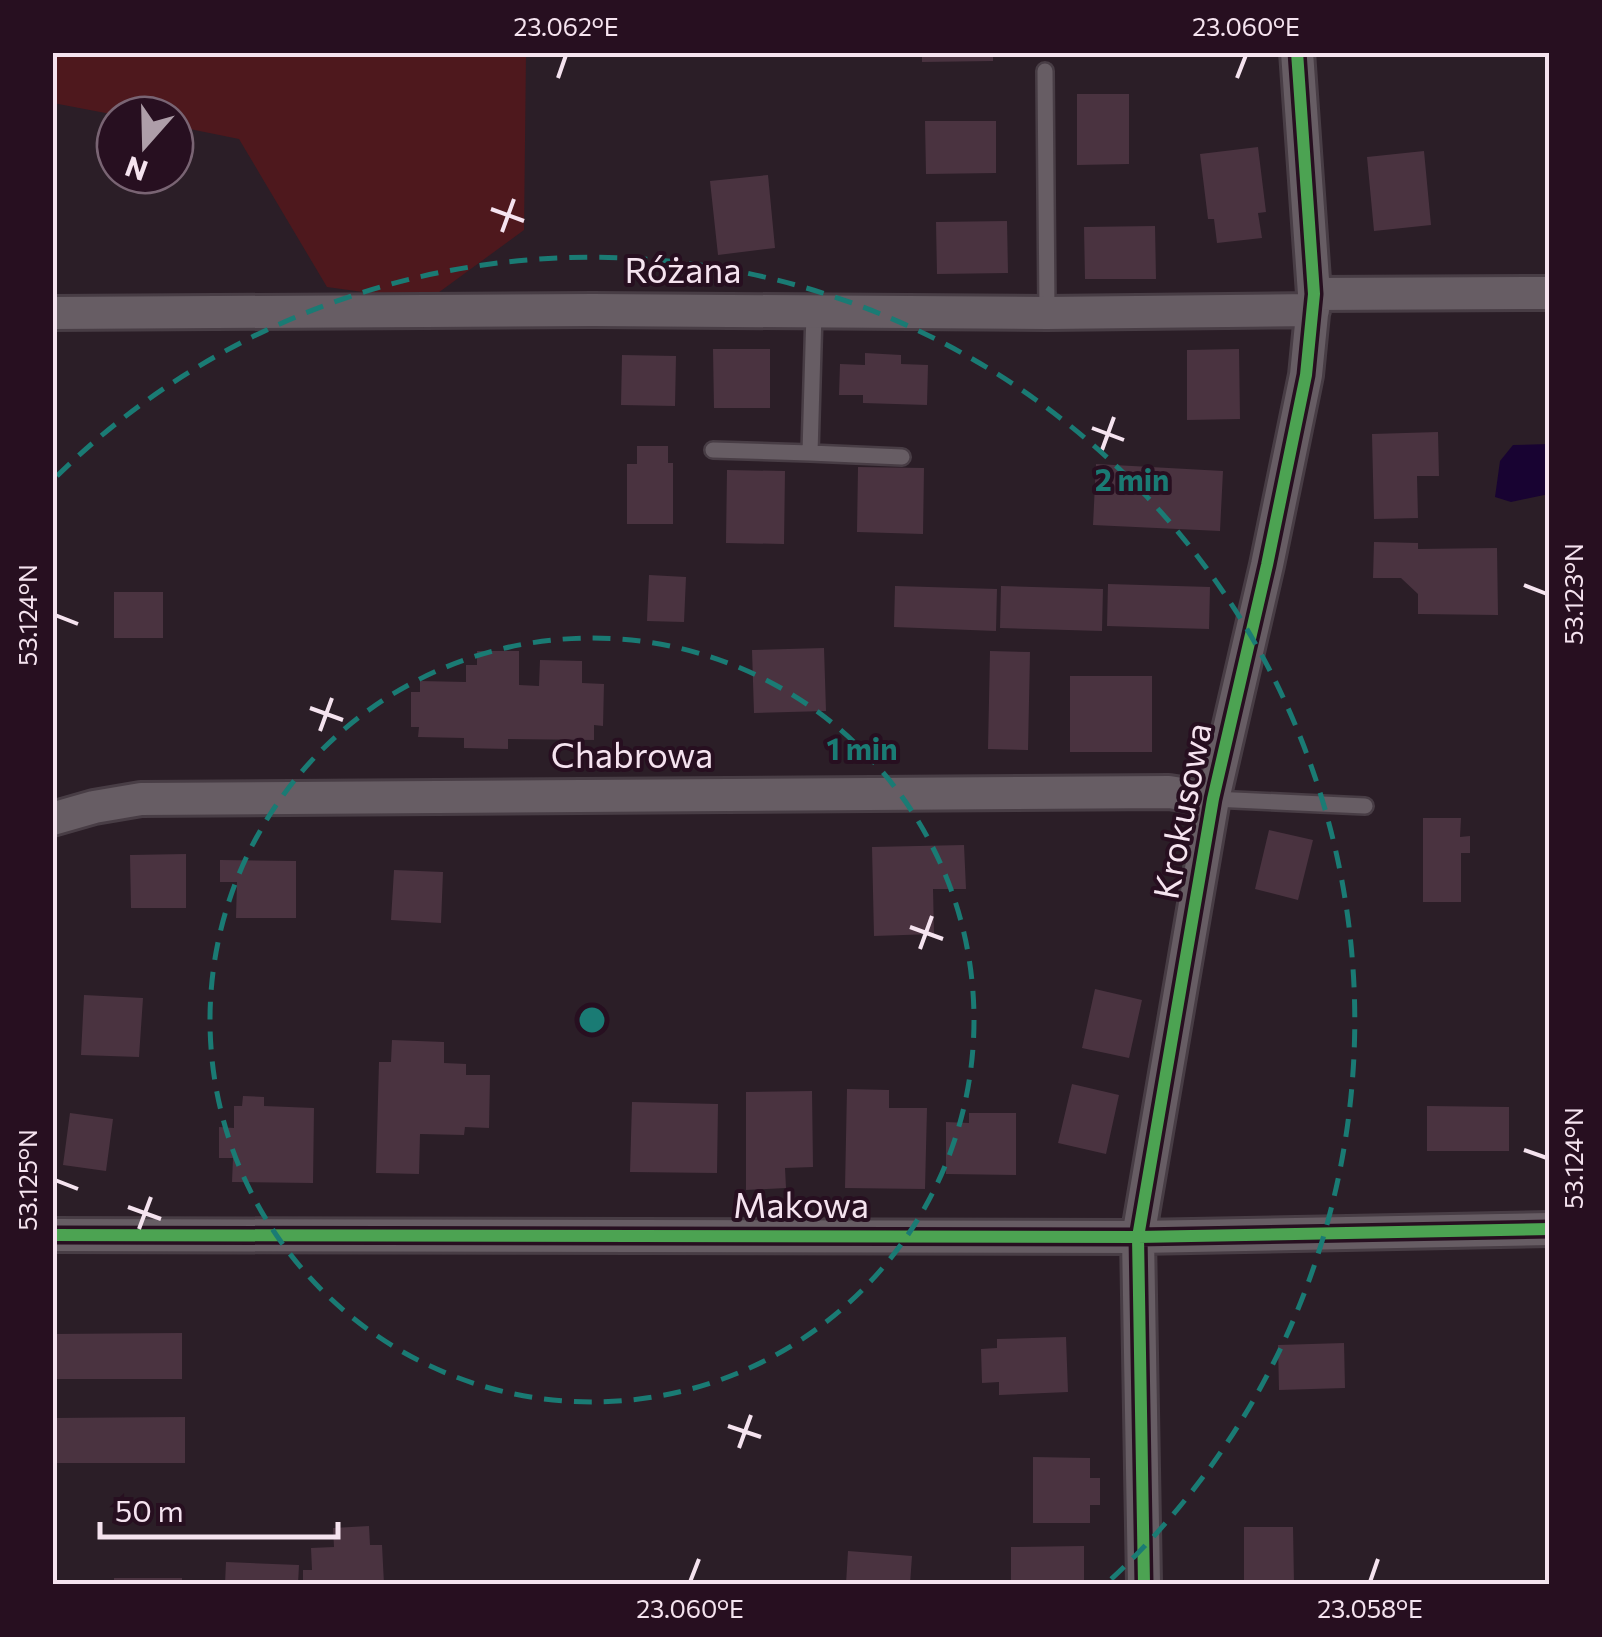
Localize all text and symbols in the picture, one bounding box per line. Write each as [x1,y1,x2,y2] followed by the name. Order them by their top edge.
[513,11,619,41] text: 23.062°E
[1192,11,1300,41] text: 23.060°E
[95,95,195,195] north arrow
[120,150,152,189] text: N
[624,247,742,290] street label: Różana
[1095,460,1169,497] text: 2 min
[1558,543,1588,645] text: 53.123°N
[12,564,42,666] text: 53.124°N
[1142,719,1219,902] street label: Krokusowa
[826,729,898,766] text: 1 min
[551,732,713,775] street label: Chabrowa
[574,1002,610,1038] centre of rings
[1558,1107,1588,1209] text: 53.124°N
[12,1129,42,1231] text: 53.125°N
[733,1182,869,1225] street label: Makowa
[100,1477,338,1539] scale bar
[115,1491,184,1528] text: 50 m
[636,1593,744,1623] text: 23.060°E
[1317,1593,1423,1623] text: 23.058°E

